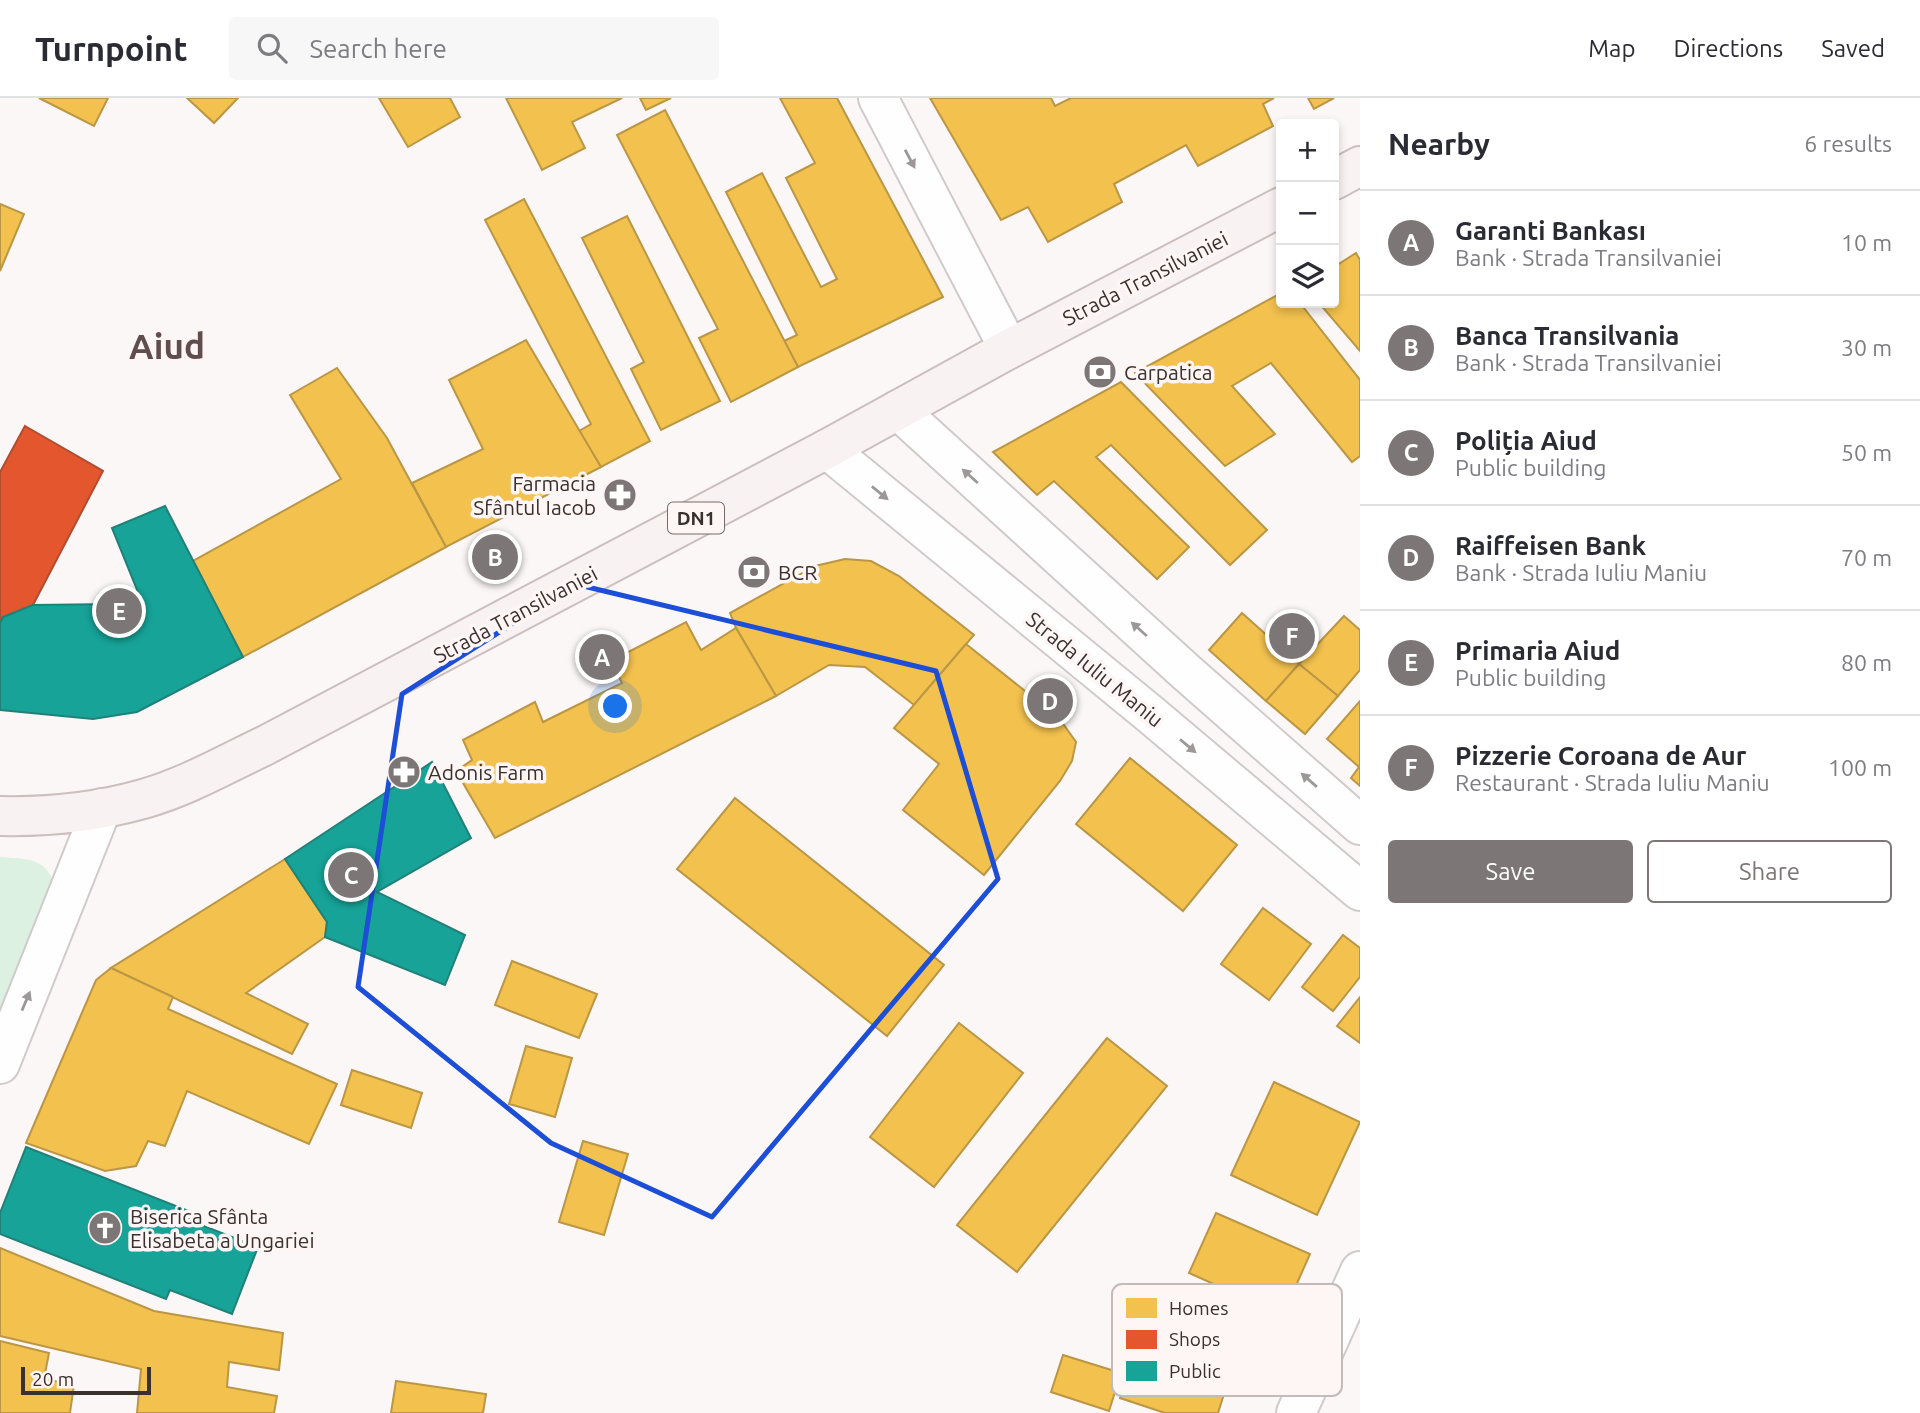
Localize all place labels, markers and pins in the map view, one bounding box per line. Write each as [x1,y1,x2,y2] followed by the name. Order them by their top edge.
[1081,353,1119,391] bank icon: Carpatica
[1124,360,1213,384] place label: Carpatica
[473,471,596,519] place label: Farmacia Sfântul Iacob
[601,476,639,514] pharmacy icon: Farmacia Sfântul Iacob
[472,531,518,583] pin: B
[735,553,773,591] bank icon: BCR
[778,560,817,584] place label: BCR
[96,585,142,637] pin: E
[1269,610,1315,662] pin: F
[579,631,625,683] pin: A
[1027,675,1073,727] pin: D
[385,753,423,791] pharmacy icon: Adonis Farm
[428,760,544,784] place label: Adonis Farm
[328,849,374,901] pin: C
[130,1204,315,1252] place label: Biserica Sfânta Elisabeta a Ungariei
[86,1209,124,1247] church icon: Biserica Sfânta Elisabeta a Ungariei

